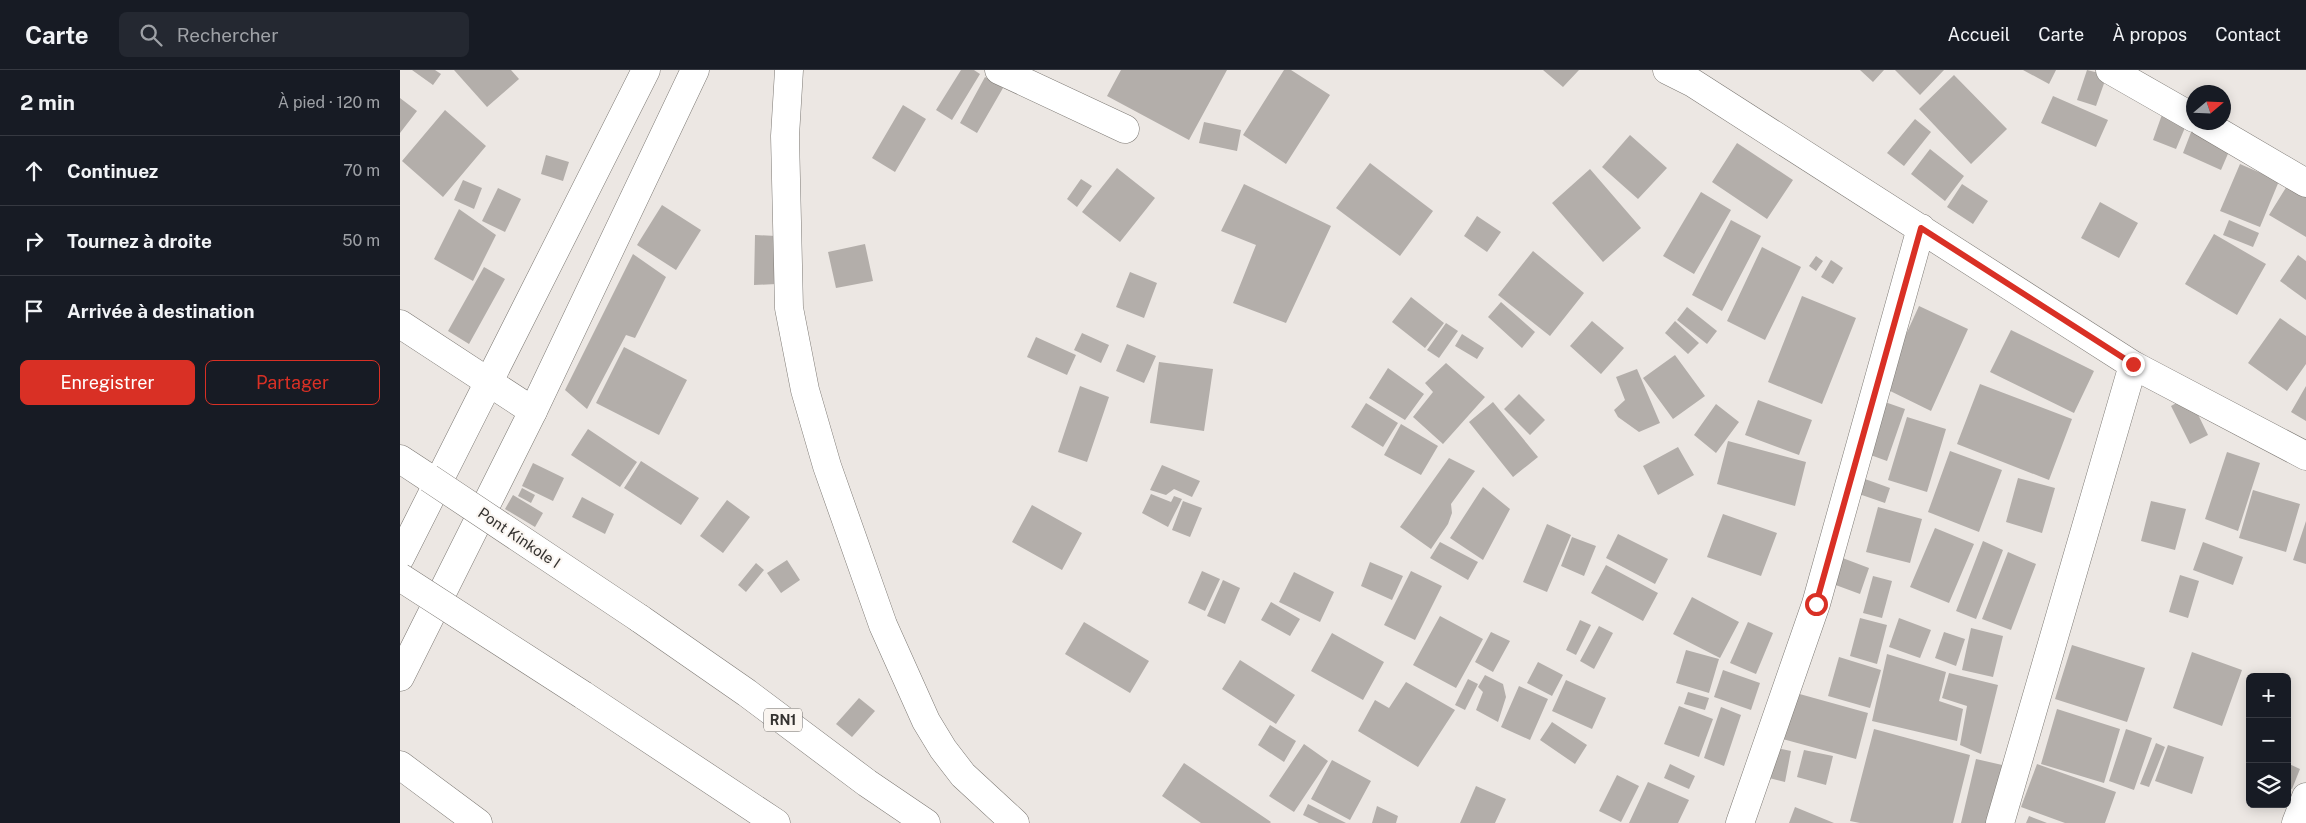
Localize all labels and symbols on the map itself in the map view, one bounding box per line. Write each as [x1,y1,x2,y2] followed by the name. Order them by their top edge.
[2186,85,2231,130] north arrow
[2122,353,2145,376] route end
[475,504,564,571] street label: Pont Kinkole I
[1805,593,1828,616] route start
[764,708,802,732] road number: RN1

